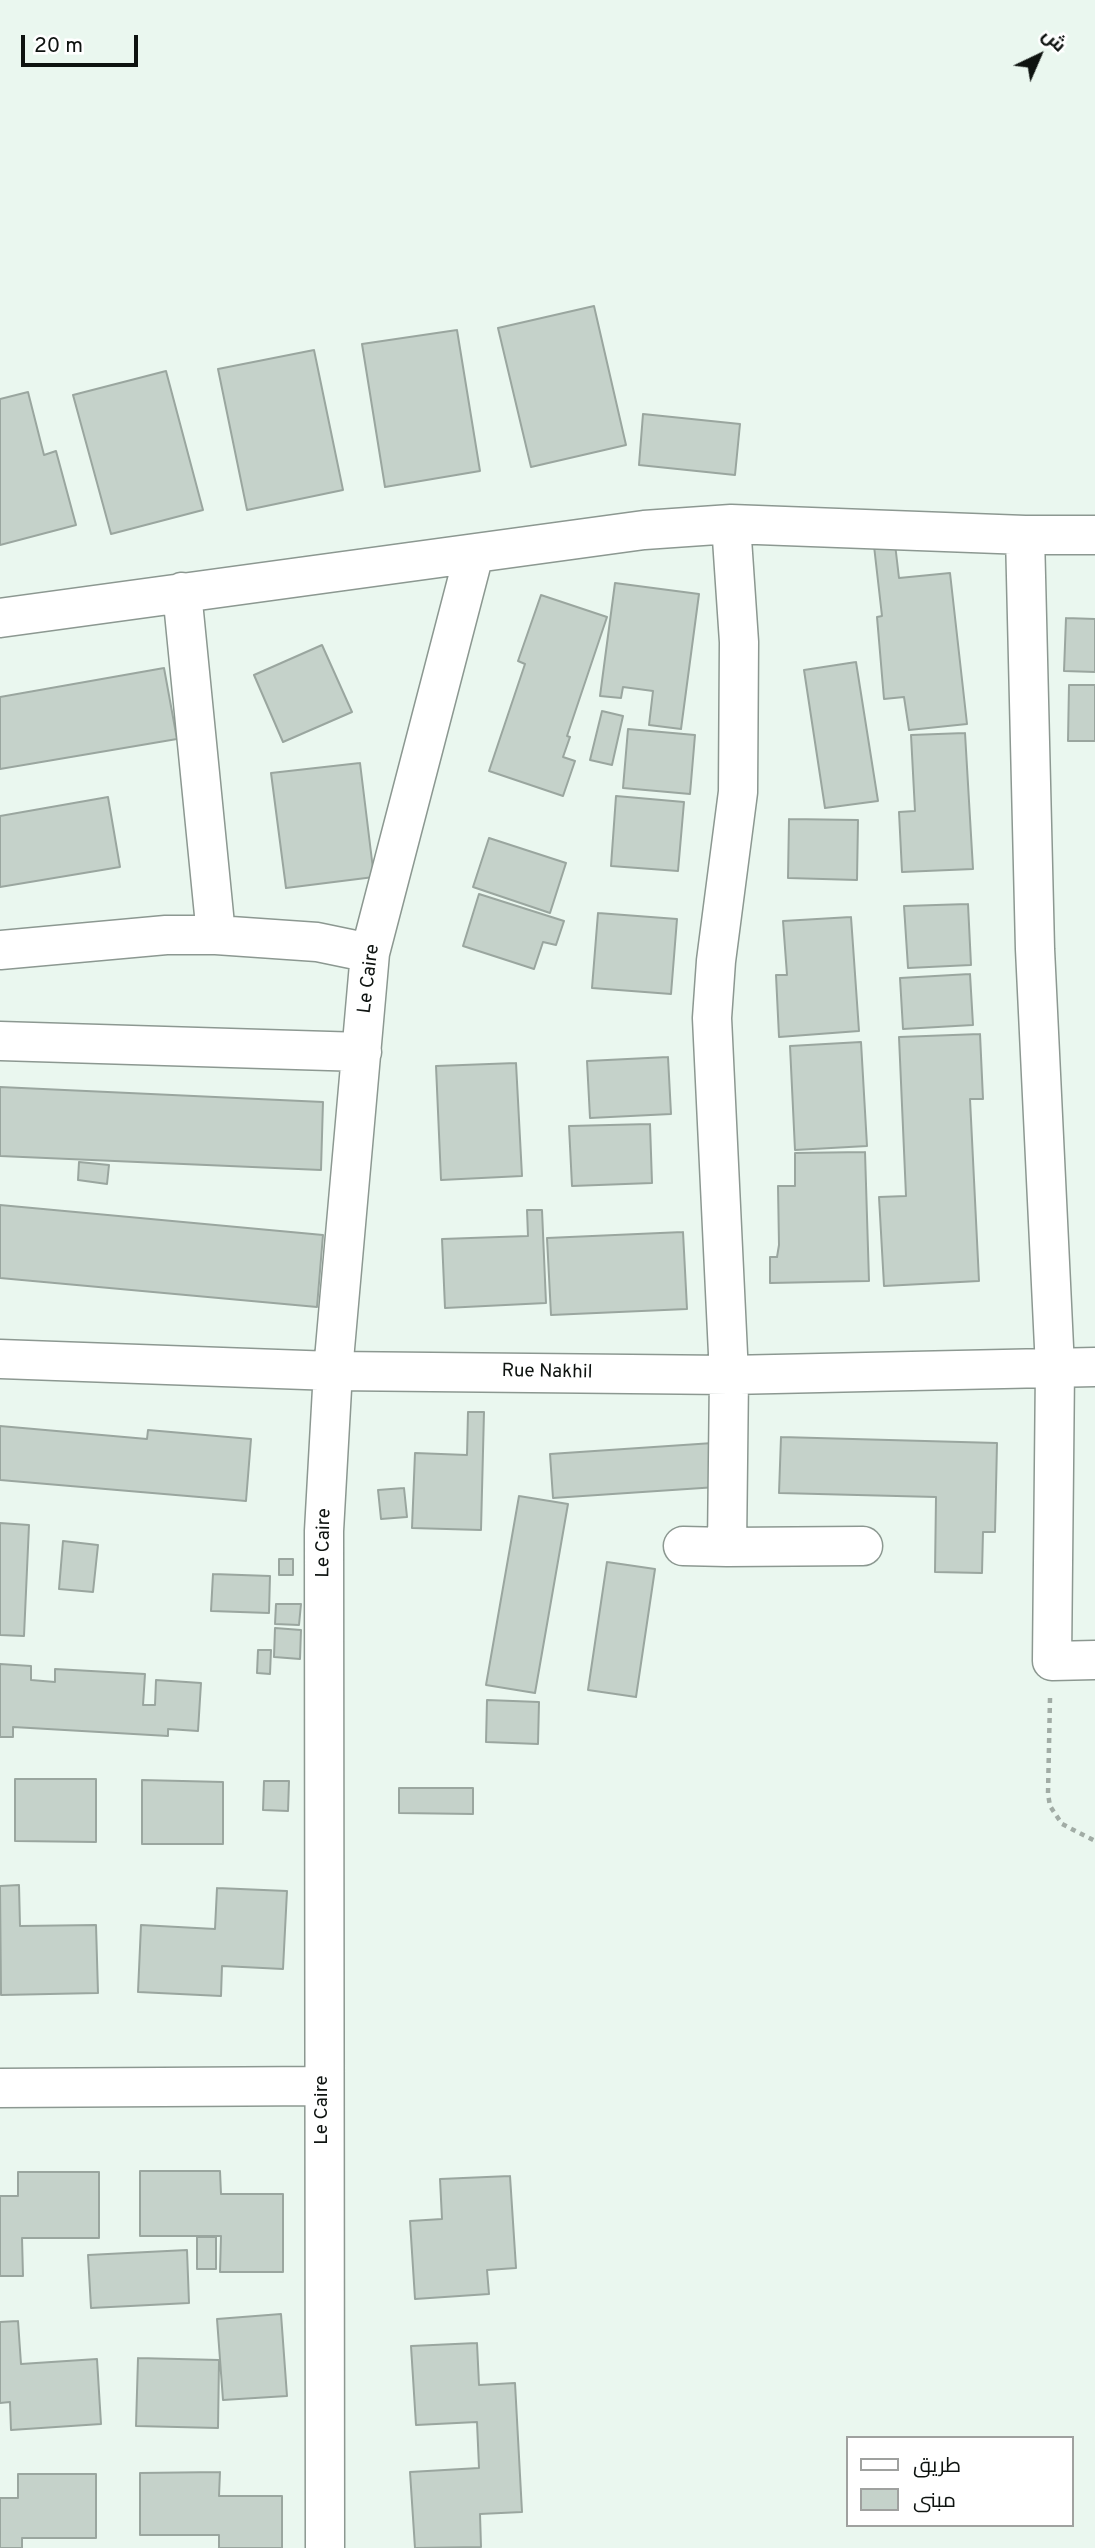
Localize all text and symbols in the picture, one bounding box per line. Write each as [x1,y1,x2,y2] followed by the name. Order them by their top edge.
[24,21,142,65] scale bar
[1004,21,1074,91] north arrow
[1036,24,1071,58] text: ش
[34,33,83,60] text: 20 m
[354,943,386,1015] street label: Le Caire
[501,1361,593,1385] street label: Rue Nakhil
[313,1508,337,1578] street label: Le Caire
[312,2075,334,2145] street label: Le Caire
[846,2436,1074,2527] legend
[913,2453,961,2480] text: طريق
[913,2488,956,2515] text: مبنى

